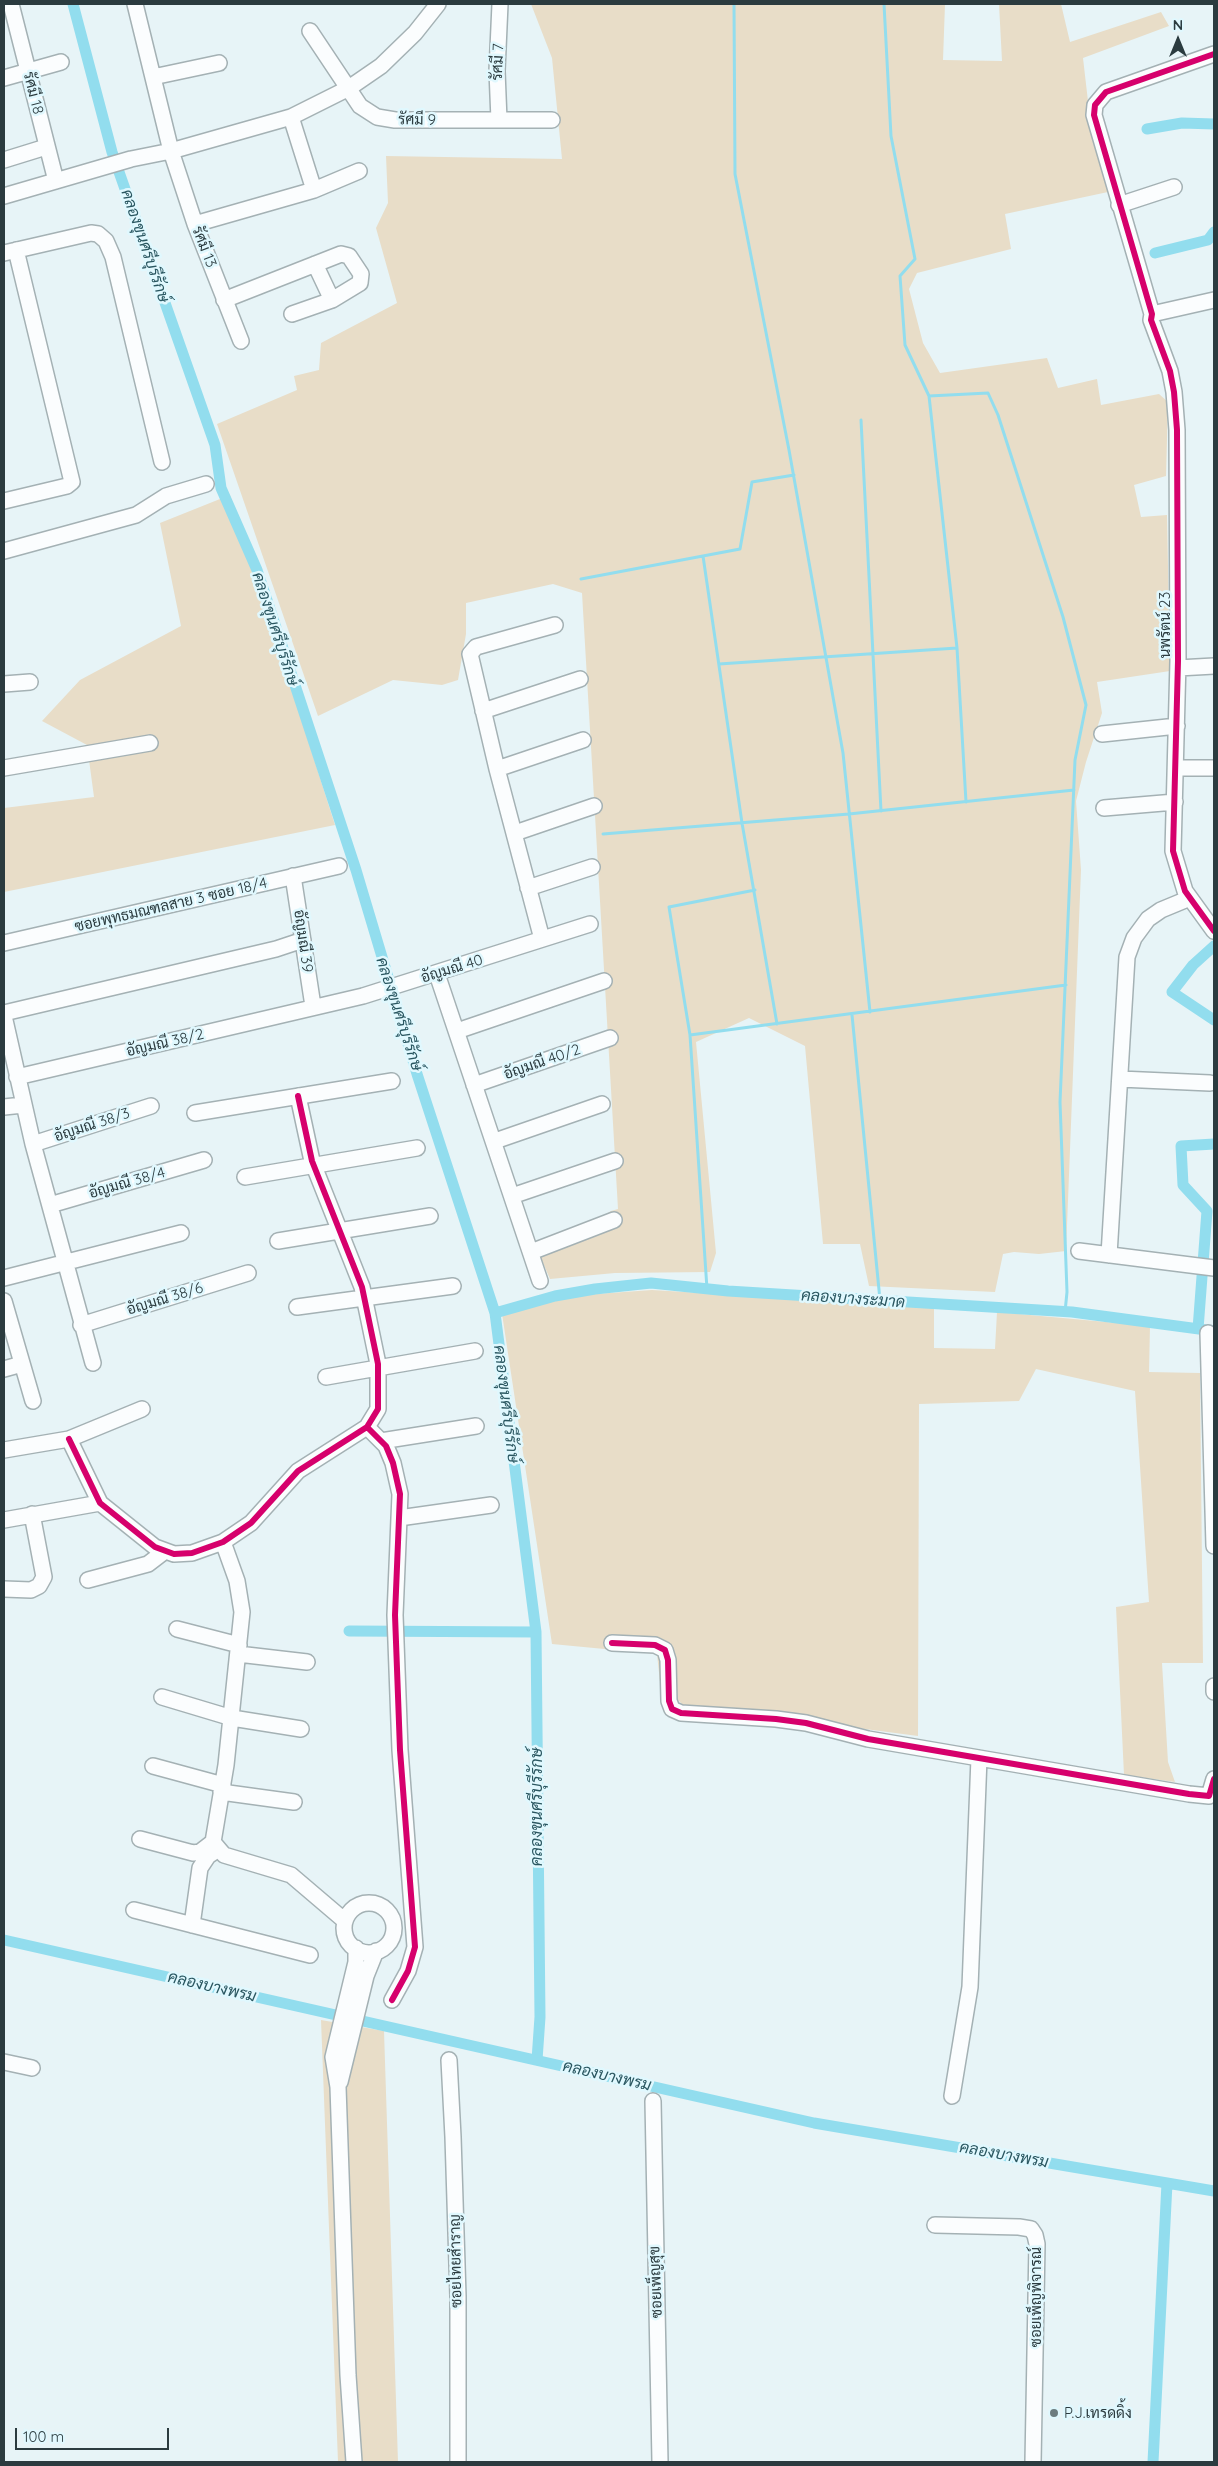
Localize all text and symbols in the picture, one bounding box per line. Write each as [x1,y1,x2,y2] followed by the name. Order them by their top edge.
[1153,15,1203,65] north arrow
[1173,16,1183,34] text: N
[488,43,508,81] street label: รัศมี 7
[19,70,47,116] street label: รัศมี 18
[398,111,436,129] street label: รัศมี 9
[117,187,173,305] water label: คลองขุนศรีบุรีรักษ์
[188,224,220,270] street label: รัศมี 13
[248,570,302,688] water label: คลองขุนศรีบุรีรักษ์
[1156,592,1174,658] street label: นพรัตน์ 23
[73,874,269,936] street label: ซอยพุทธมณฑลสาย 3 ซอย 18/4
[290,908,316,974] street label: อัญมณี 39
[419,951,485,987] street label: อัญมณี 40
[372,955,426,1073] water label: คลองขุนศรีบุรีรักษ์
[124,1025,206,1061] street label: อัญมณี 38/2
[501,1040,583,1084] street label: อัญมณี 40/2
[52,1104,132,1146] street label: อัญมณี 38/3
[87,1163,167,1203] street label: อัญมณี 38/4
[125,1279,205,1319] street label: อัญมณี 38/6
[800,1286,906,1312] water label: คลองบางระมาด
[489,1344,523,1464] water label: คลองขุนศรีบุรีรักษ์
[527,1748,547,1866] water label: คลองขุนศรีบุรีรักษ์
[166,1968,258,2006] water label: คลองบางพรม
[561,2057,653,2095] water label: คลองบางพรม
[958,2138,1050,2172] water label: คลองบางพรม
[446,2214,466,2308] street label: ซอยไทยสำราญ
[646,2246,666,2318] street label: ซอยเพ็ญสุข
[1027,2247,1045,2347] street label: ซอยเพ็ญพิจารณ์
[1064,2404,1132,2422] place label: P.J.เทรดดิ้ง
[1048,2407,1060,2419] marker: P.J.เทรดดิ้ง
[18,2418,171,2450] scale bar
[23,2427,64,2446] text: 100 m

